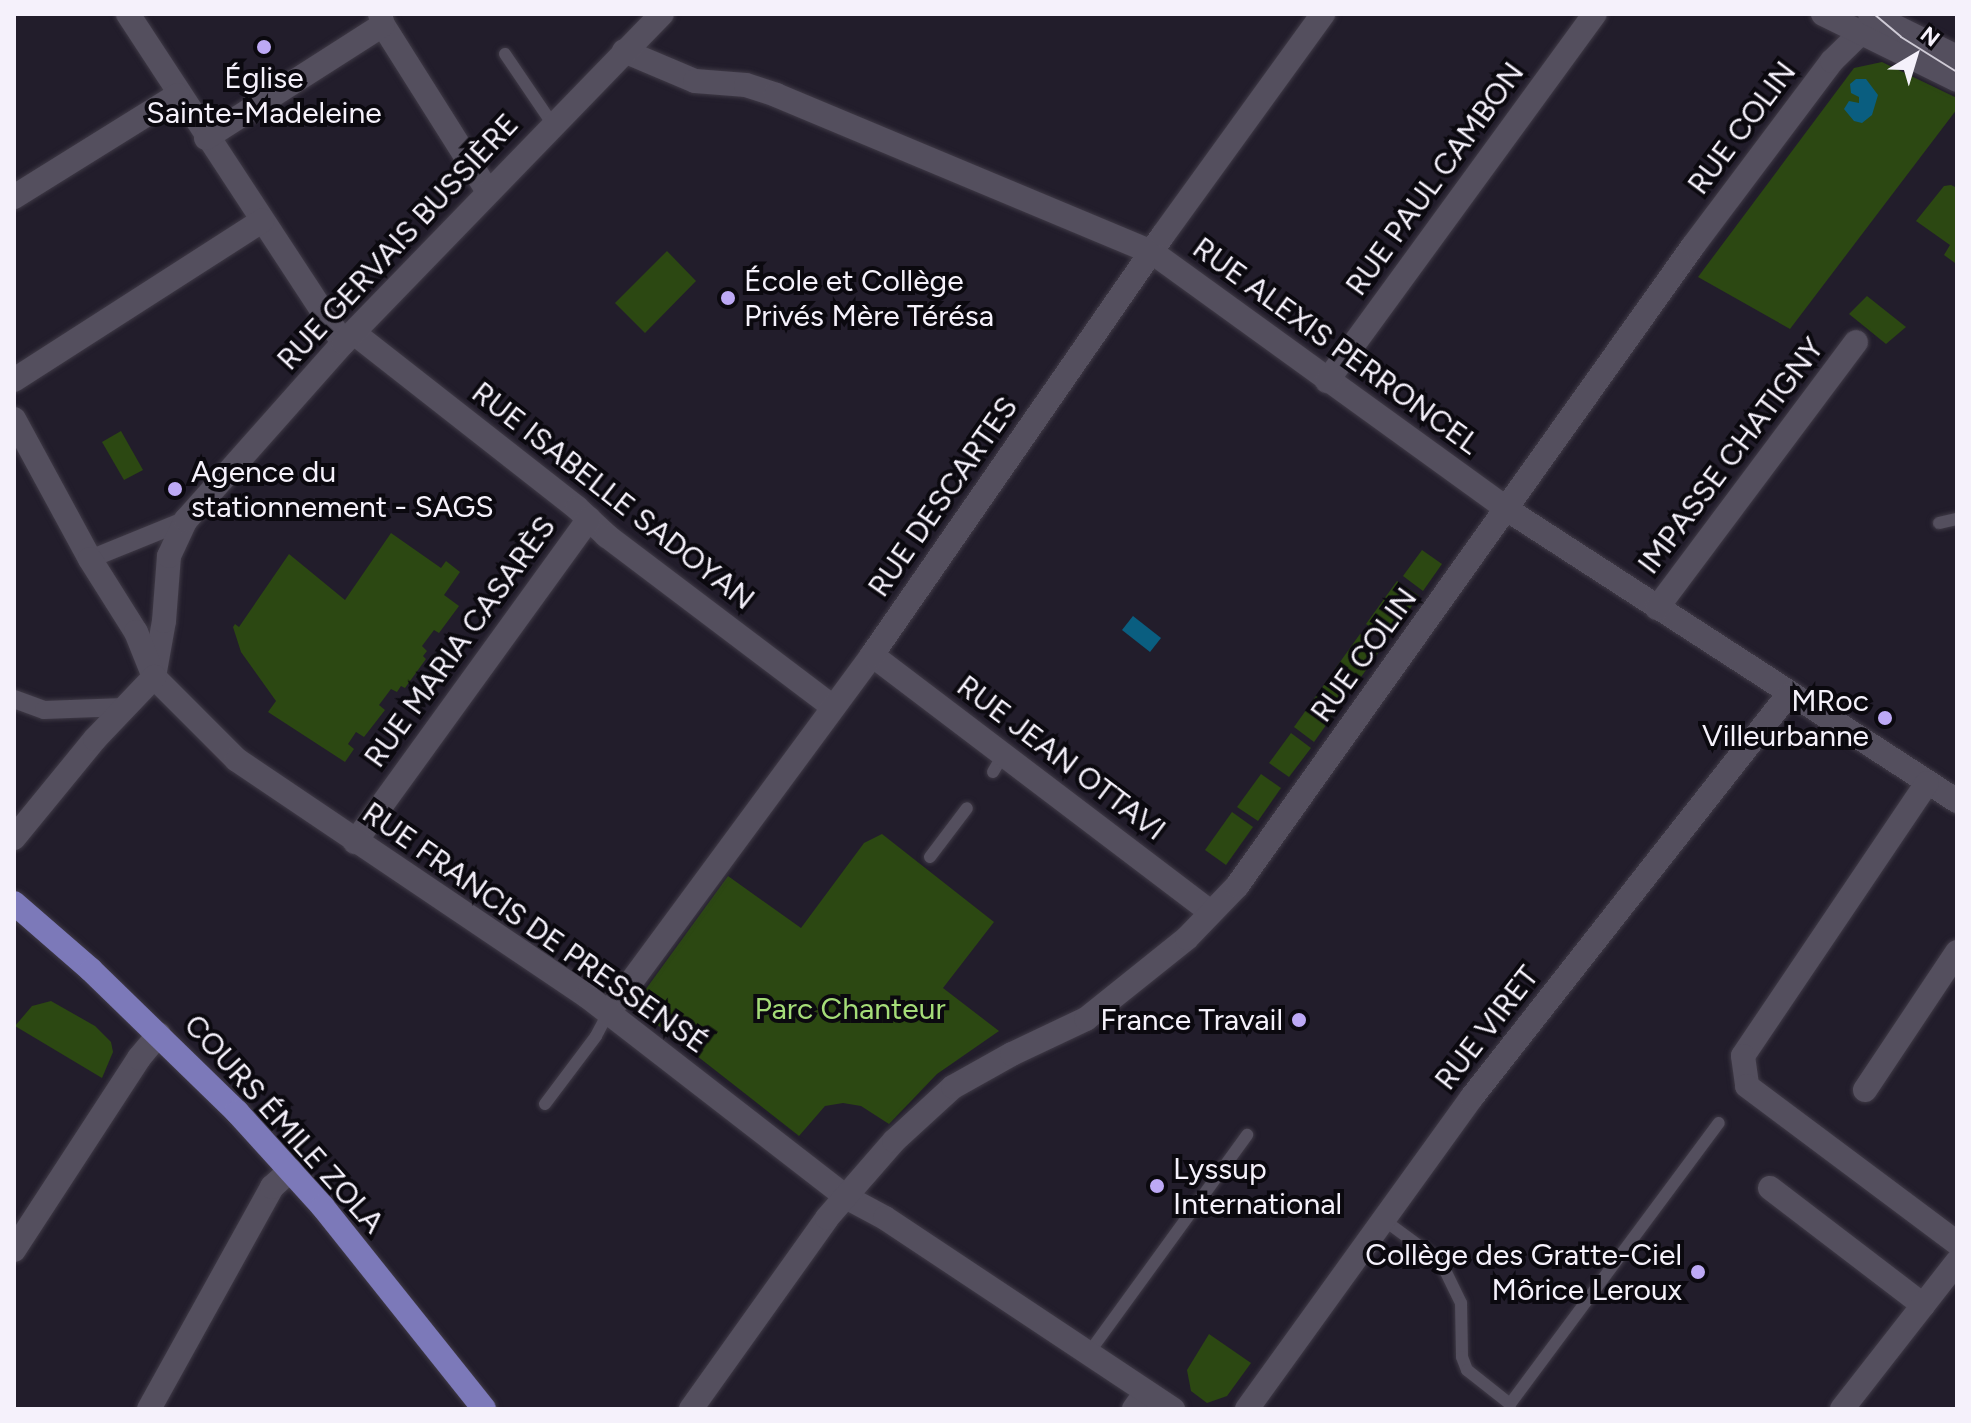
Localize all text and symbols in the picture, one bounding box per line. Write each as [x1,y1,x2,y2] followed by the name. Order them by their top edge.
[1875,16,1955,96] north arrow
[1915,21,1945,53] text: N
[255,38,273,56] marker: Église Sainte-Madeleine
[1680,54,1804,202] street label: RUE COLIN
[1338,55,1532,303] street label: RUE PAUL CAMBON
[146,60,382,130] place label: Église Sainte-Madeleine
[270,106,526,378] street label: RUE GERVAIS BUSSIÈRE
[1186,230,1486,462] street label: RUE ALEXIS PERRONCEL
[744,263,994,334] place label: École et Collège Privés Mère Térésa
[719,289,737,307] marker: École et Collège Privés Mère Térésa
[1631,331,1831,581] street label: IMPASSE CHATIGNY
[465,375,761,617] street label: RUE ISABELLE SADOYAN
[861,390,1025,604] street label: RUE DESCARTES
[191,454,494,524] place label: Agence du stationnement - SAGS
[166,480,184,498] marker: Agence du stationnement - SAGS
[357,510,563,774] street label: RUE MARIA CASARÈS
[1303,581,1425,729] street label: RUE COLIN
[950,668,1172,848] street label: RUE JEAN OTTAVI
[1702,683,1869,754] place label: MRoc Villeurbanne
[1876,709,1894,727] marker: MRoc Villeurbanne
[355,795,715,1061] street label: RUE FRANCIS DE PRESSENSÉ
[1428,959,1546,1097] street label: RUE VIRET
[754,991,946,1027] park label: Parc Chanteur
[1100,1002,1283,1038] place label: France Travail
[177,1007,391,1241] street label: COURS ÉMILE ZOLA
[1290,1011,1308,1029] marker: France Travail
[1173,1151,1342,1222] place label: Lyssup International
[1148,1177,1166,1195] marker: Lyssup International
[1365,1237,1682,1308] place label: Collège des Gratte-Ciel Môrice Leroux
[1689,1263,1707,1281] marker: Collège des Gratte-Ciel Môrice Leroux

